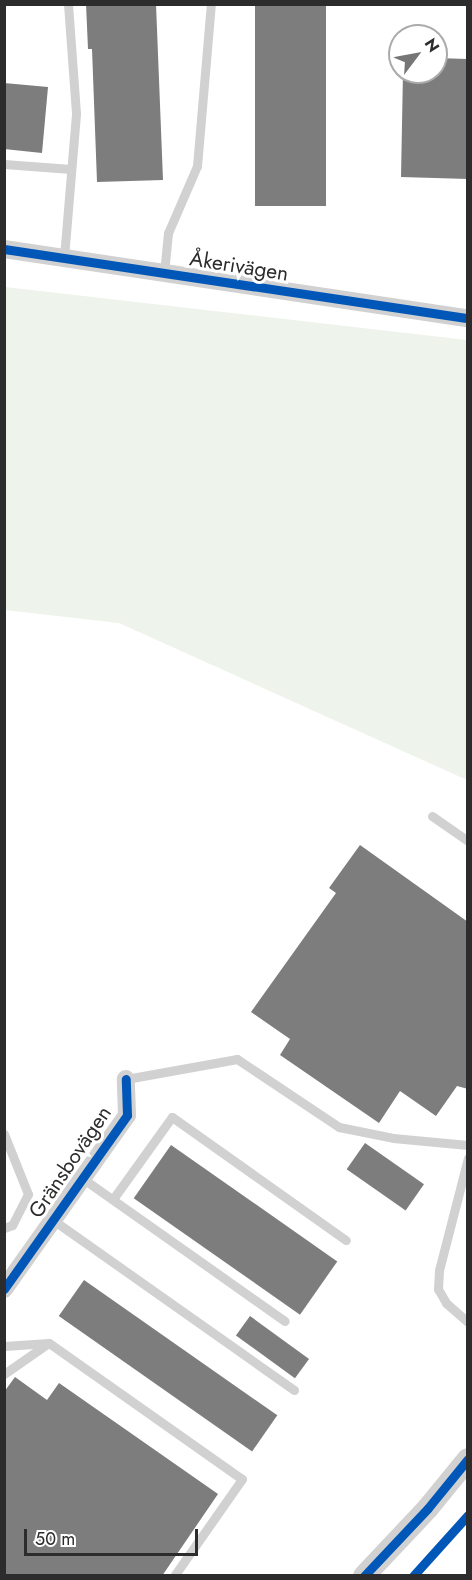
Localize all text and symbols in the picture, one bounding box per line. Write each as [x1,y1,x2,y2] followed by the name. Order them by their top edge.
[388,24,448,84] north arrow
[419,34,445,57] text: N
[188,246,290,286] street label: Åkerivägen
[23,1101,117,1223] street label: Gränsbovägen
[27,1517,201,1555] scale bar
[35,1526,75,1552] text: 50 m

